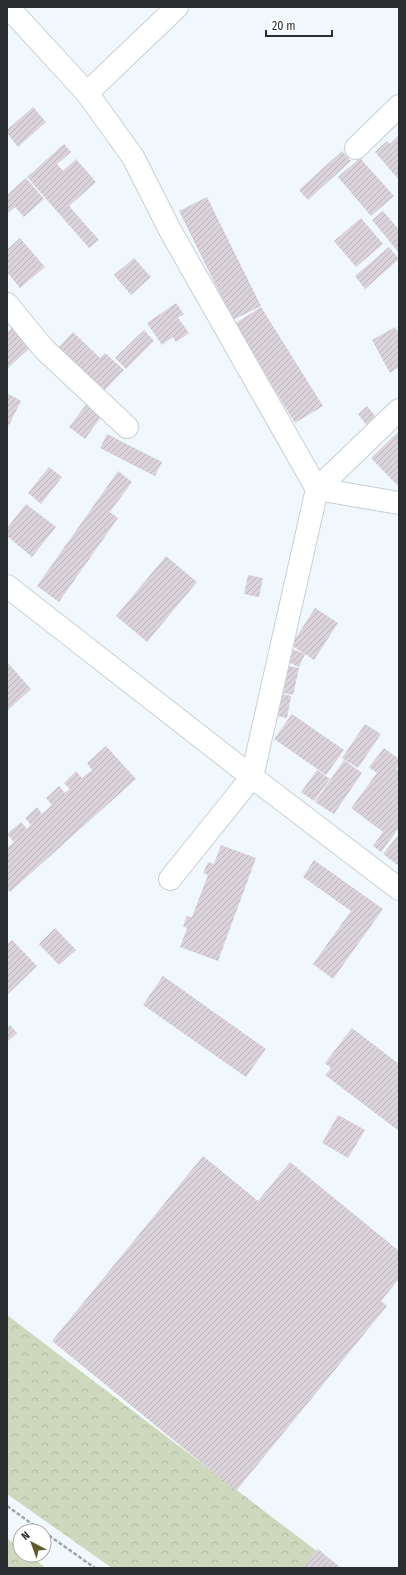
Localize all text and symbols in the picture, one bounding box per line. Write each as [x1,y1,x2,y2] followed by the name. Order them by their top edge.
[266,12,332,38] scale bar
[272,19,296,33] text: 20 m
[12,1523,52,1563] north arrow
[19,1529,33,1543] text: N

